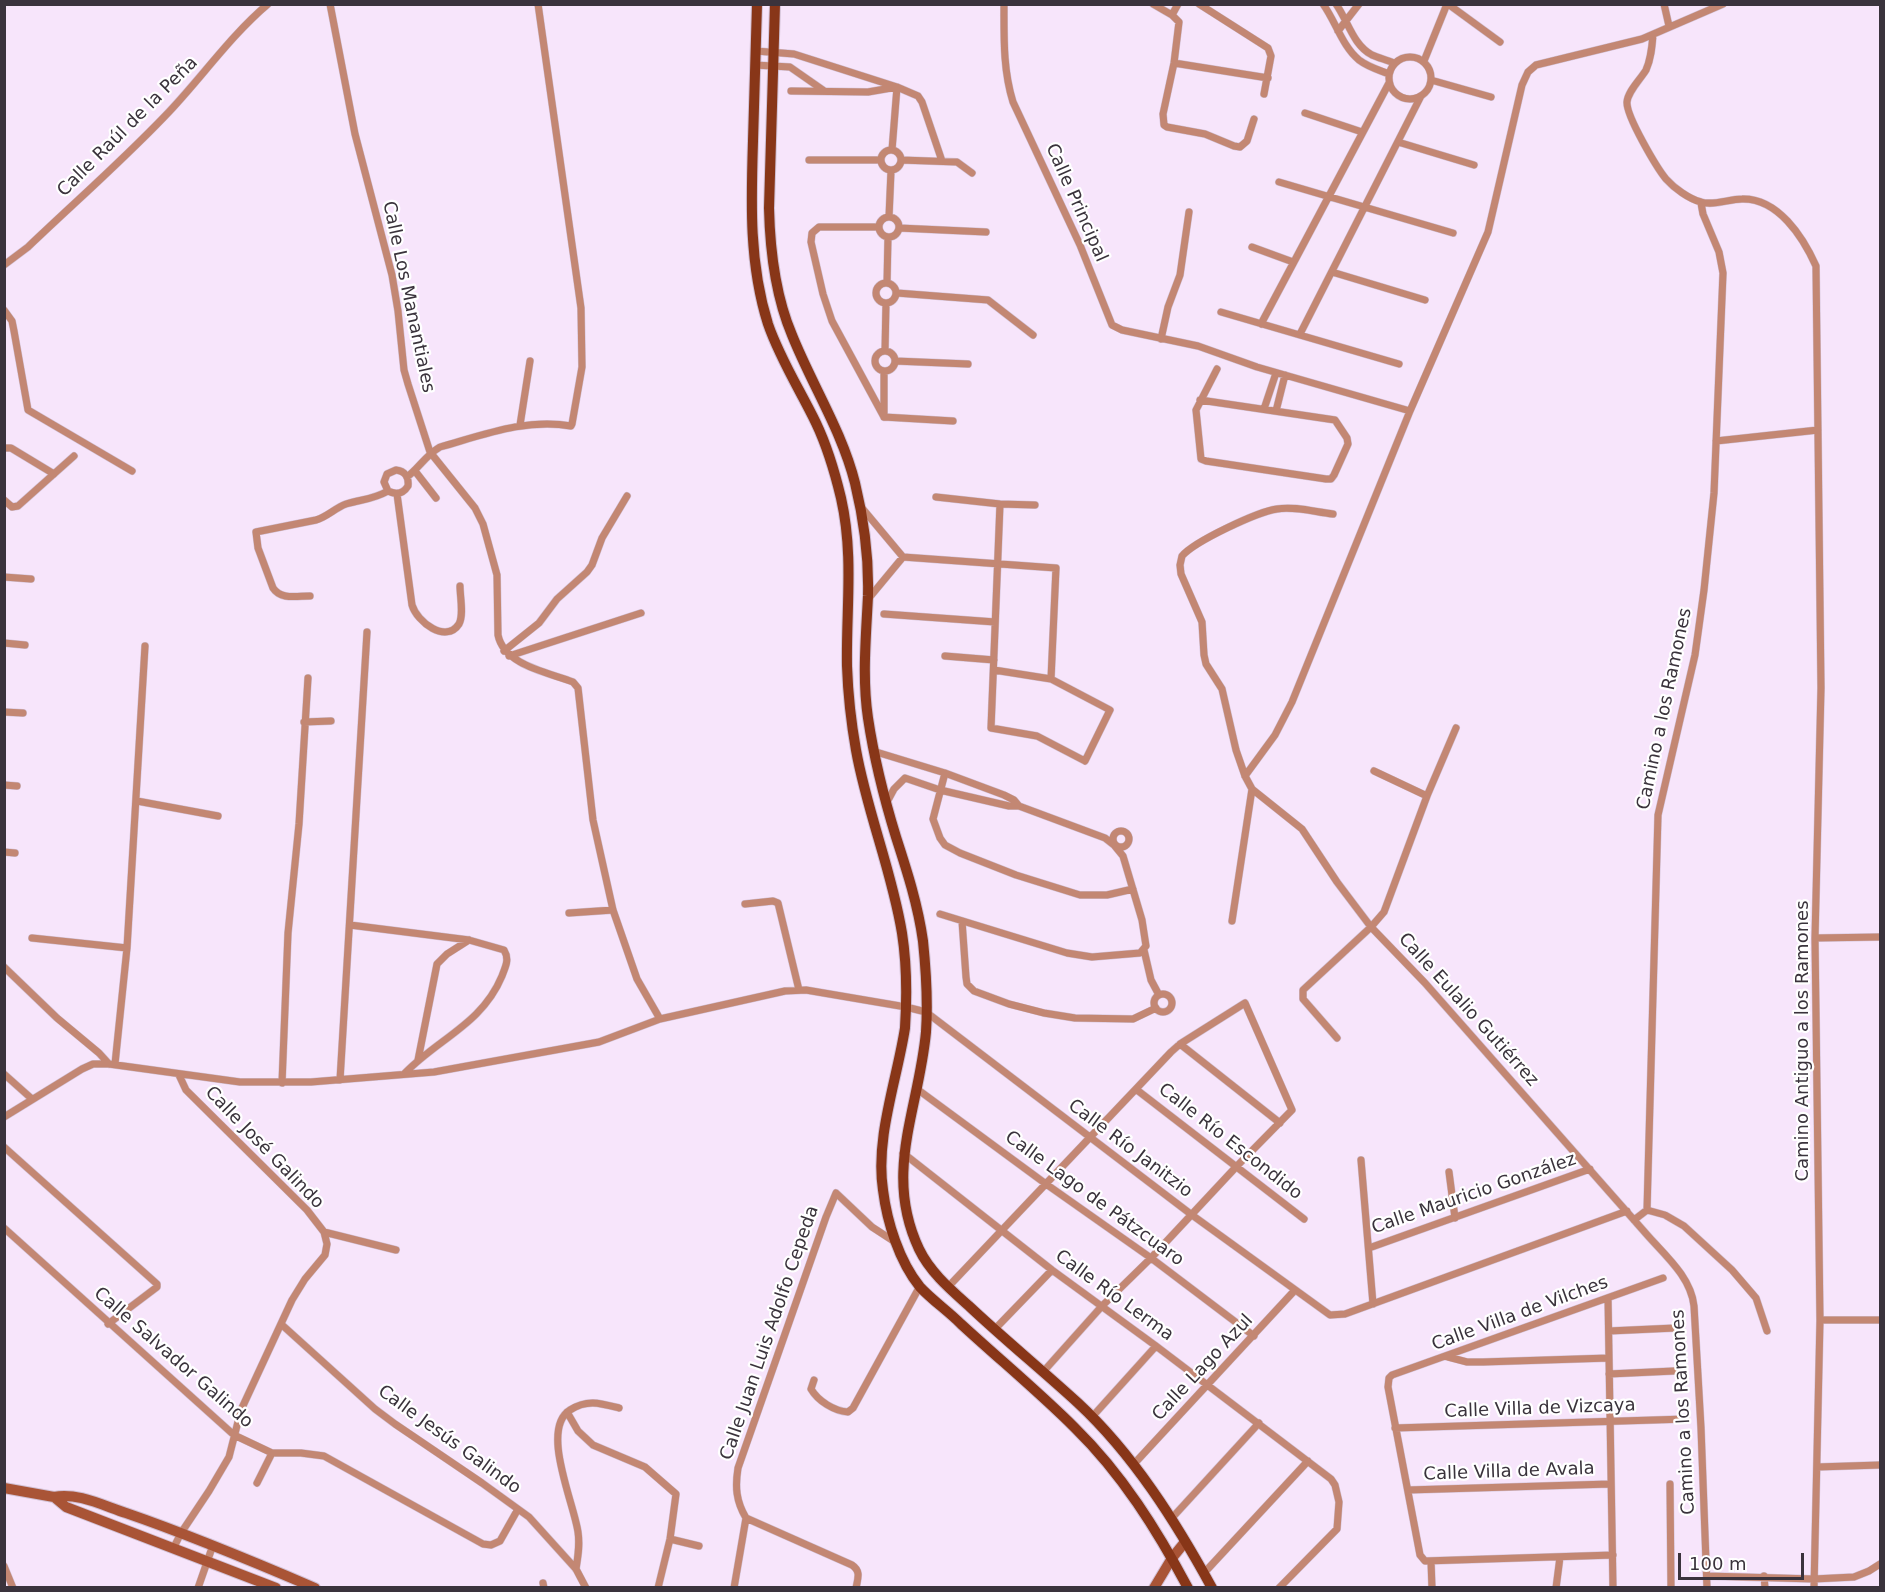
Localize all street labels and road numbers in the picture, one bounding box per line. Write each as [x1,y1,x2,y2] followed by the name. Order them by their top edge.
[53,52,203,202] street label: Calle Raúl de la Peña
[1040,141,1112,265] street label: Calle Principal
[377,199,439,395] street label: Calle Los Manantiales
[1633,606,1697,812] street label: Camino a los Ramones
[1792,900,1814,1182] street label: Camino Antiguo a los Ramones
[1393,929,1543,1091] street label: Calle Eulalio Gutiérrez
[1154,1079,1306,1205] street label: Calle Río Escondido
[200,1082,328,1214] street label: Calle José Galindo
[1064,1095,1196,1203] street label: Calle Río Janitzio
[1000,1127,1188,1271] street label: Calle Lago de Pátzcuaro
[1369,1149,1579,1239] street label: Calle Mauricio González
[716,1203,824,1463] street label: Calle Juan Luis Adolfo Cepeda
[1051,1246,1177,1346] street label: Calle Río Lerma
[1429,1272,1611,1356] street label: Calle Villa de Vilches
[89,1283,257,1433] street label: Calle Salvador Galindo
[1668,1309,1700,1515] street label: Camino a los Ramones
[1148,1310,1258,1426] street label: Calle Lago Azul
[373,1381,525,1499] street label: Calle Jesús Galindo
[1444,1395,1636,1423] street label: Calle Villa de Vizcaya
[1423,1458,1595,1486] street label: Calle Villa de Avala

